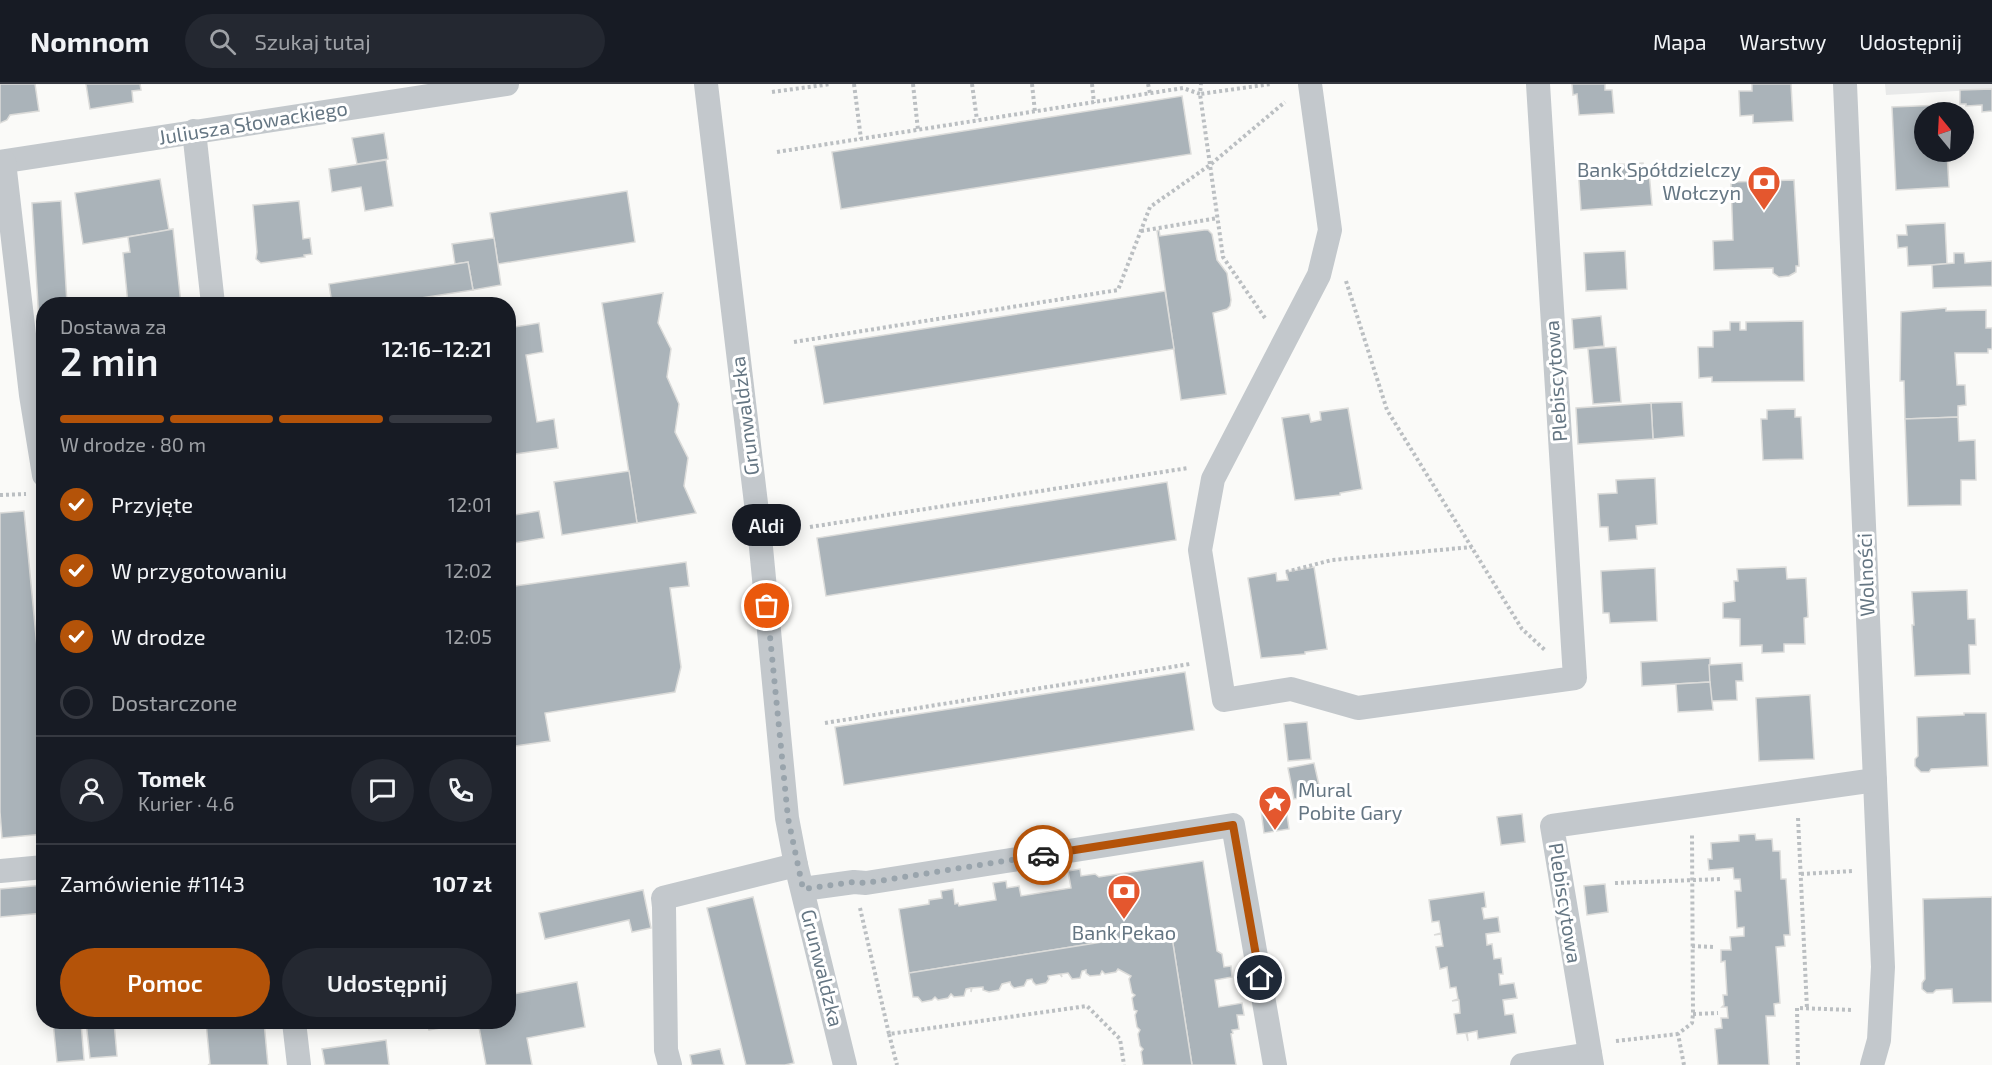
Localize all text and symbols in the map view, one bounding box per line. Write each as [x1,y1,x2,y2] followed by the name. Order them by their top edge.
[185,14,605,68] search box
[30,24,149,58] text: Nomnom
[206,25,239,58] icon: search
[254,28,371,54] text: Szukaj tutaj
[1653,29,1707,54] text: Mapa
[1740,29,1826,54] text: Warstwy
[1859,29,1962,54] text: Udostępnij
[157,95,349,149] street label: Juliusza Słowackiego
[1914,102,1974,162] north arrow
[1914,102,1974,162] map controls
[1577,157,1741,204] place label: Bank Spółdzielczy Wołczyn
[1746,164,1782,211] bank icon: Bank Spółdzielczy Wołczyn
[60,314,166,338] text: Dostawa za
[1539,320,1571,443] street label: Plebiscytowa
[382,335,492,361] text: 12:16–12:21
[60,337,159,384] text: 2 min
[725,355,763,477] street label: Grunwaldzka
[60,432,206,456] text: W drodze · 80 m
[60,488,93,521] icon: check
[111,491,193,517] text: Przyjęte
[448,492,492,516] text: 12:01
[732,504,801,546] callout: Aldi
[748,513,785,537] text: Aldi
[1852,533,1878,617] street label: Wolności
[60,554,93,587] icon: check
[111,557,287,583] text: W przygotowaniu
[445,558,492,582] text: 12:02
[741,580,792,631] pin
[750,589,783,622] icon: bag
[60,620,93,653] icon: check
[111,623,206,649] text: W drodze
[445,624,492,648] text: 12:05
[111,689,237,715] text: Dostarczone
[60,759,123,822] button: person
[351,759,414,822] button: chat
[429,759,492,822] button: phone
[138,765,206,791] text: Tomek
[1298,777,1403,824] place label: Mural Pobite Gary
[1257,784,1293,831] place icon: Mural Pobite Gary
[138,791,234,815] text: Kurier · 4.6
[1013,825,1073,885] courier
[1027,839,1060,872] icon: car
[1545,841,1587,965] street label: Plebiscytowa
[60,870,245,896] text: Zamówienie #1143
[433,870,492,896] text: 107 zł
[1106,873,1142,920] bank icon: Bank Pekao
[797,907,849,1029] street label: Grunwaldzka
[1072,920,1176,944] place label: Bank Pekao
[60,948,270,1017] button: Pomoc
[282,948,492,1017] button: Udostępnij
[1234,952,1285,1003] pin
[1243,961,1276,994] icon: home

